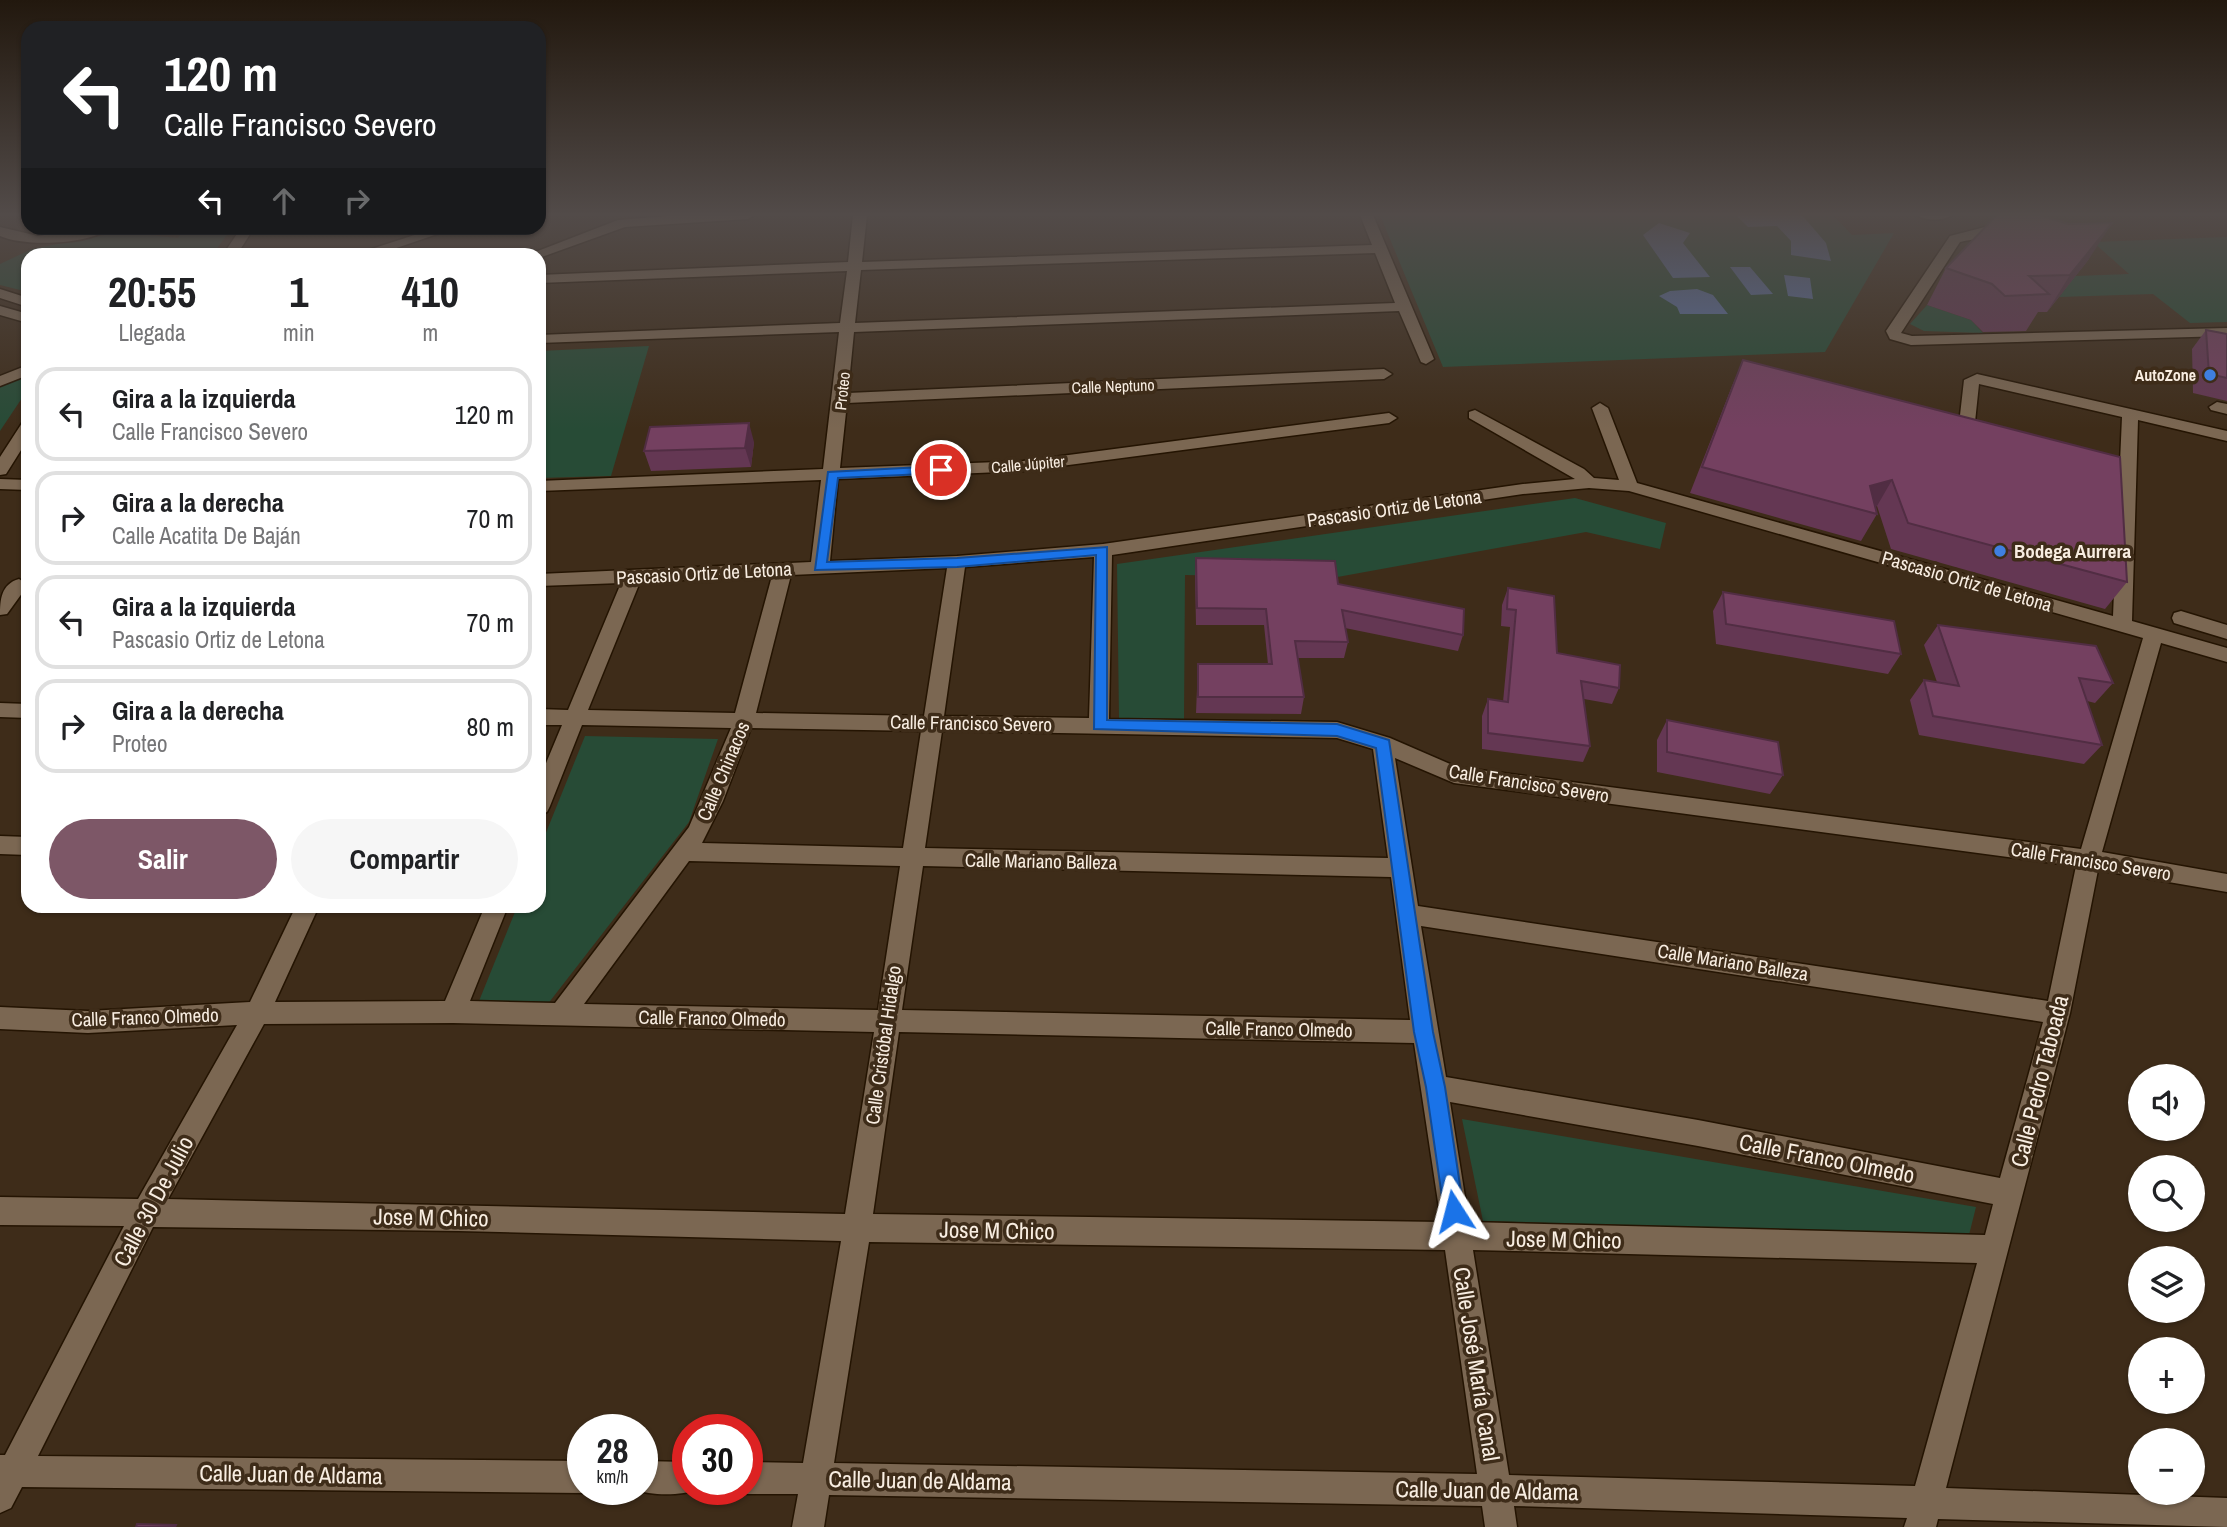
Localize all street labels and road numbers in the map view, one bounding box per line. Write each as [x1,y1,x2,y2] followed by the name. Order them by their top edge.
[829,371,855,411] street label: Proteo
[1071,374,1155,398] street label: Calle Neptuno
[990,450,1066,478] street label: Calle Júpiter
[1305,483,1483,533] street label: Pascasio Ortiz de Letona
[1879,544,2055,618] street label: Pascasio Ortiz de Letona
[616,555,793,591] street label: Pascasio Ortiz de Letona
[890,709,1052,737] street label: Calle Francisco Severo
[690,717,756,825] street label: Calle Chinacos
[1447,757,1611,809] street label: Calle Francisco Severo
[2009,835,2173,887] street label: Calle Francisco Severo
[965,847,1118,875] street label: Calle Mariano Balleza
[1656,937,1811,987] street label: Calle Mariano Balleza
[859,964,907,1126] street label: Calle Cristóbal Hidalgo
[2003,991,2075,1170] street label: Calle Pedro Taboada
[71,1001,219,1033] street label: Calle Franco Olmedo
[638,1004,786,1032] street label: Calle Franco Olmedo
[1205,1015,1353,1043] street label: Calle Franco Olmedo
[1737,1126,1917,1190] street label: Calle Franco Olmedo
[106,1130,200,1272] street label: Calle 30 De Julio
[373,1200,489,1234] street label: Jose M Chico
[939,1213,1055,1247] street label: Jose M Chico
[1506,1222,1622,1256] street label: Jose M Chico
[1446,1265,1508,1463] street label: Calle José María Canal
[199,1457,383,1491] street label: Calle Juan de Aldama
[828,1463,1012,1497] street label: Calle Juan de Aldama
[1395,1473,1579,1507] street label: Calle Juan de Aldama

